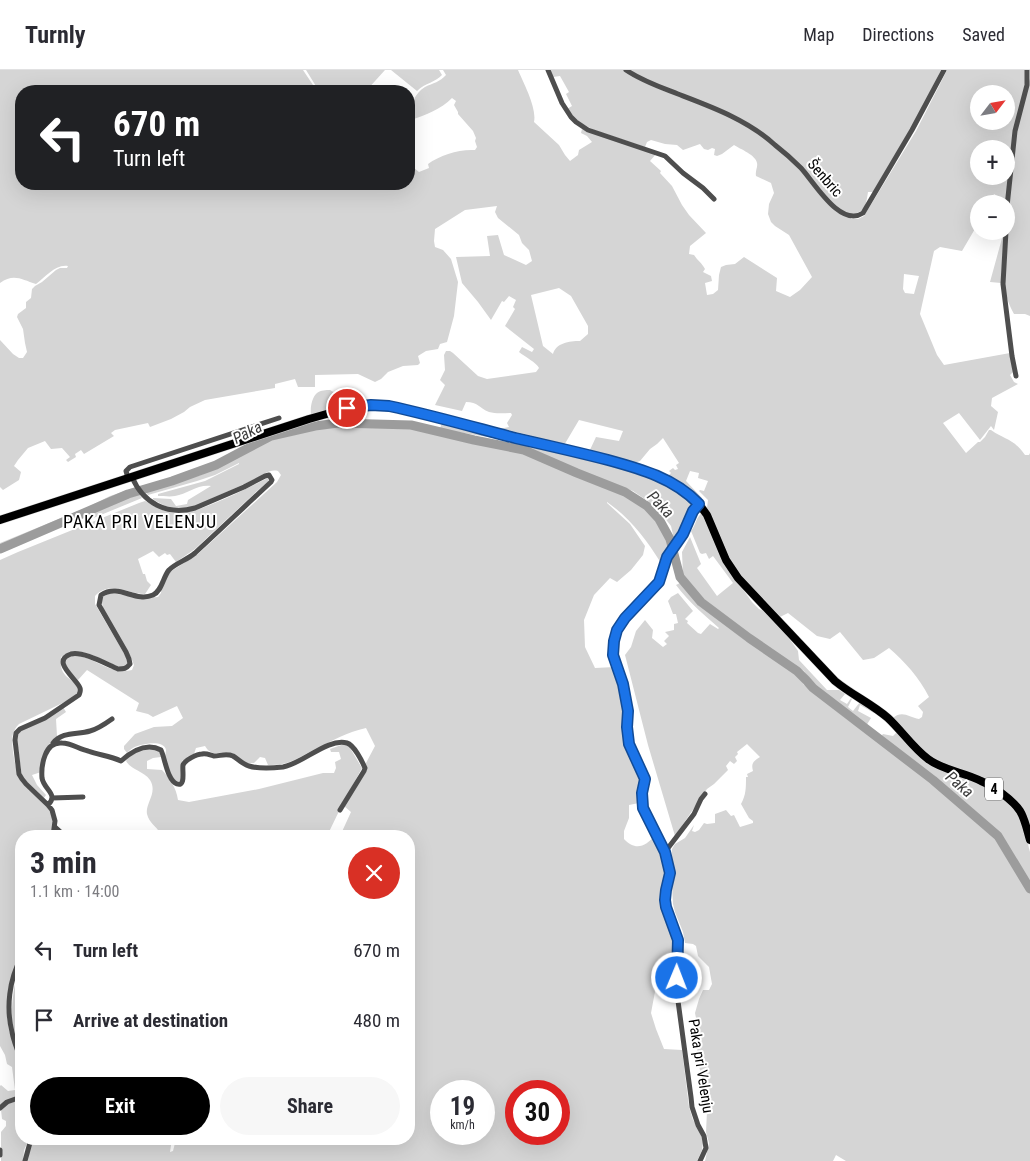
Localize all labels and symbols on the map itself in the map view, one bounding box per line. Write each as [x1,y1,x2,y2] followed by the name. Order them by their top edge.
[970,85,1015,130] north arrow
[804,155,846,201] street label: Šenbric
[326,387,368,429] pin
[229,417,265,448] water label: Paka
[643,487,678,522] water label: Paka
[63,511,217,532] district label: PAKA PRI VELENJU
[942,767,977,802] water label: Paka
[985,778,1003,801] road number: 4
[650,951,702,1003] position arrow
[685,1018,717,1114] street label: Paka pri Velenju
[505,1080,570,1145] speed limit sign: 30

